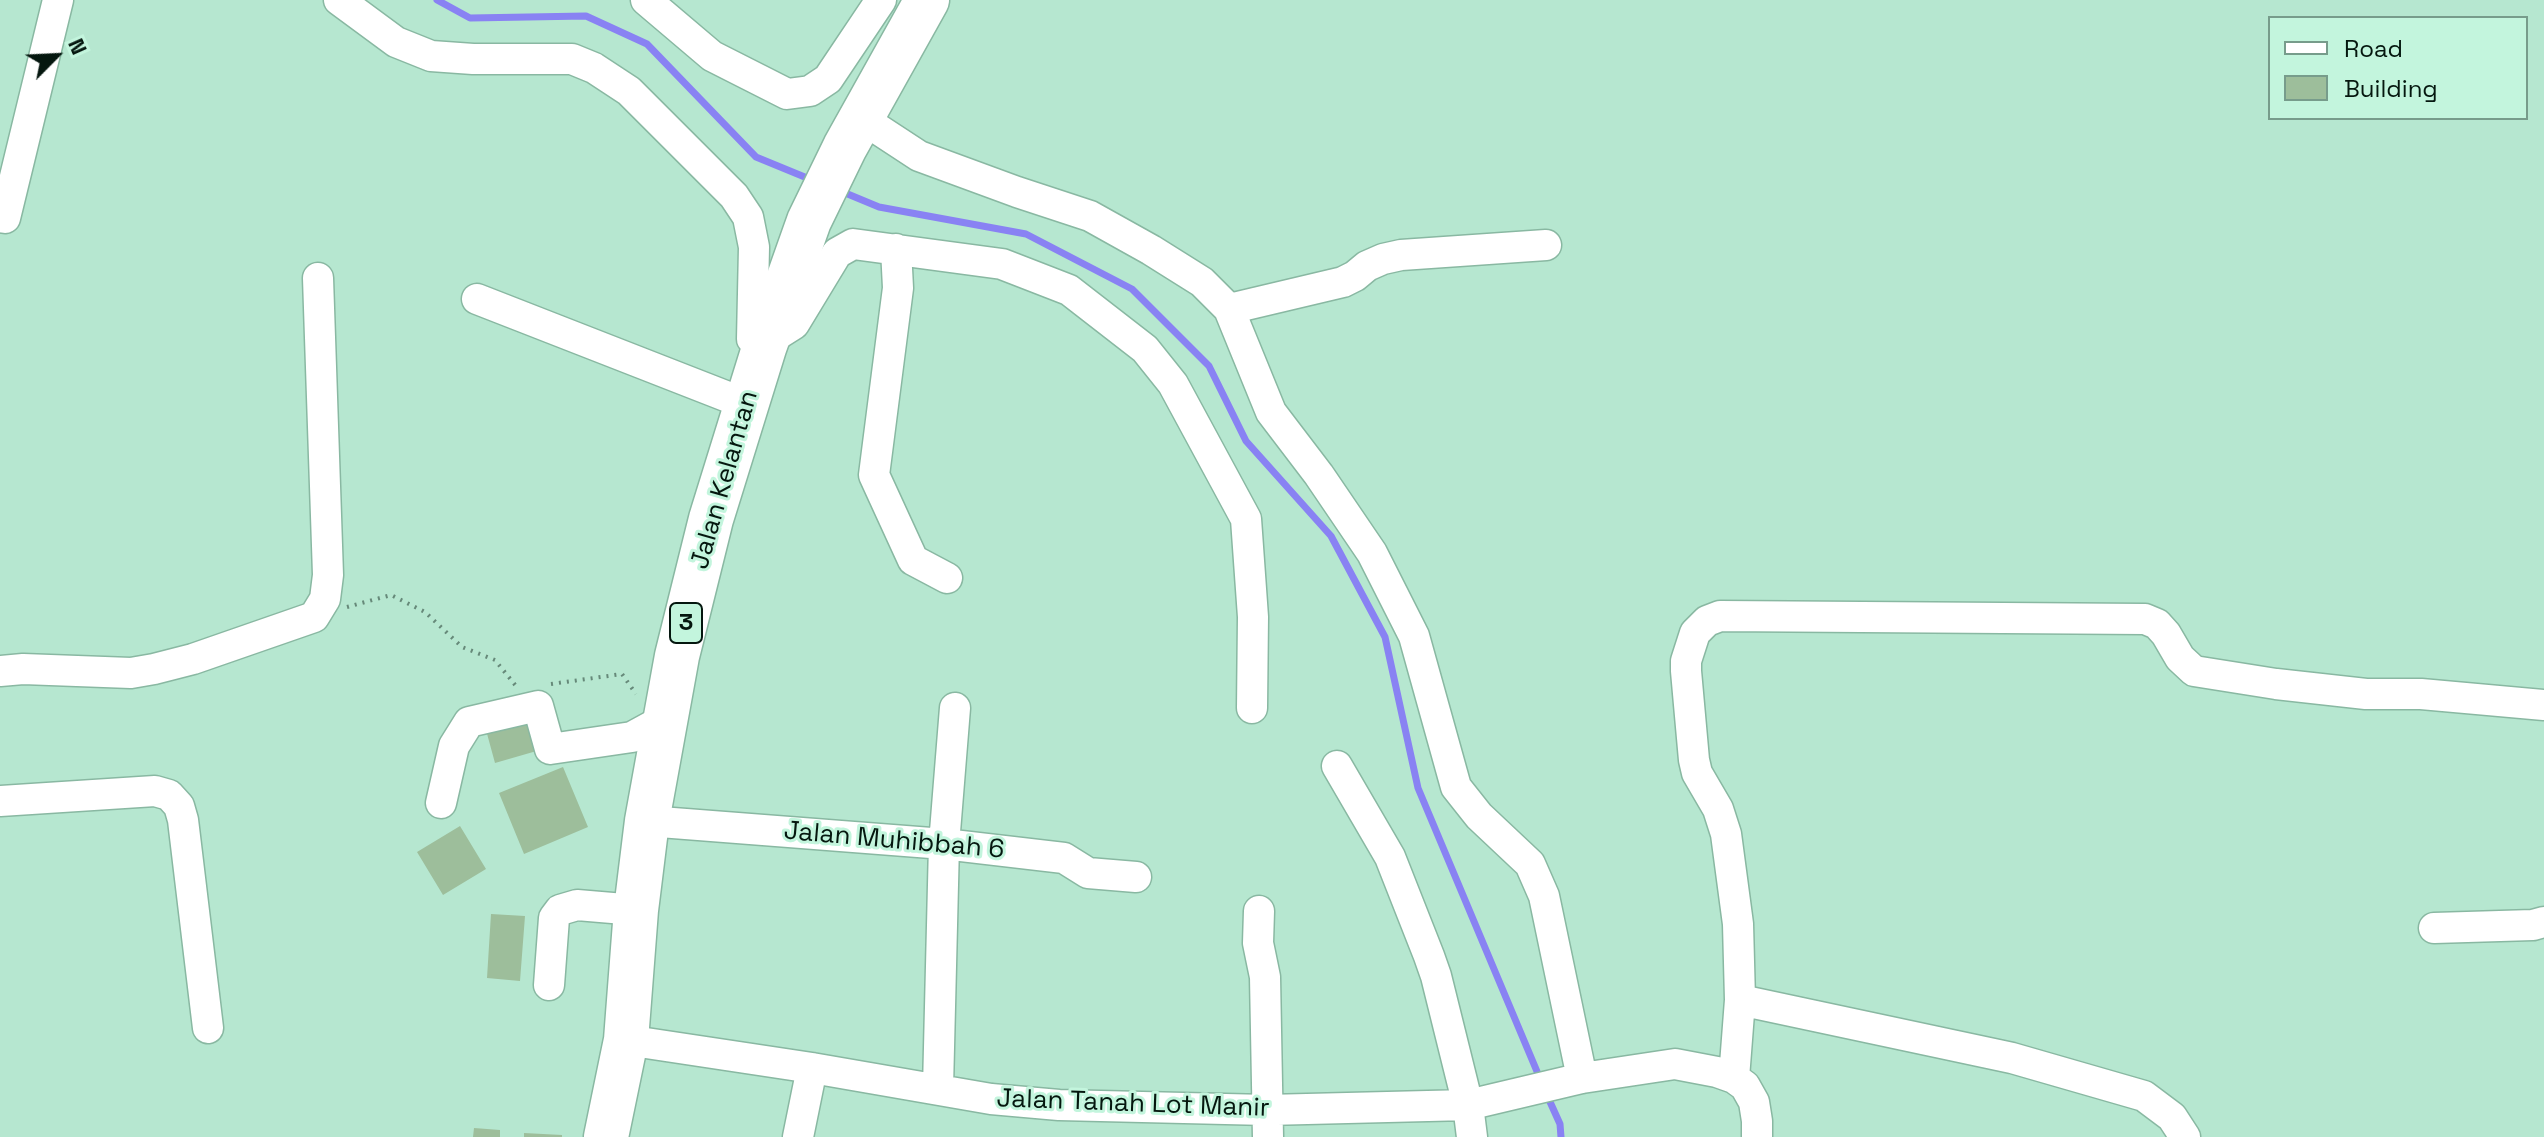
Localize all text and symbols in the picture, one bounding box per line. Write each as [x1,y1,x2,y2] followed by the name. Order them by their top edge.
[16,16,96,96] north arrow
[2268,16,2528,120] legend
[2344,33,2403,64] text: Road
[62,34,94,59] text: N
[2344,73,2438,104] text: Building
[685,387,765,573] street label: Jalan Kelantan
[670,603,702,643] road number: 3
[782,816,1006,866] street label: Jalan Muhibbah 6
[996,1084,1270,1124] street label: Jalan Tanah Lot Manir

